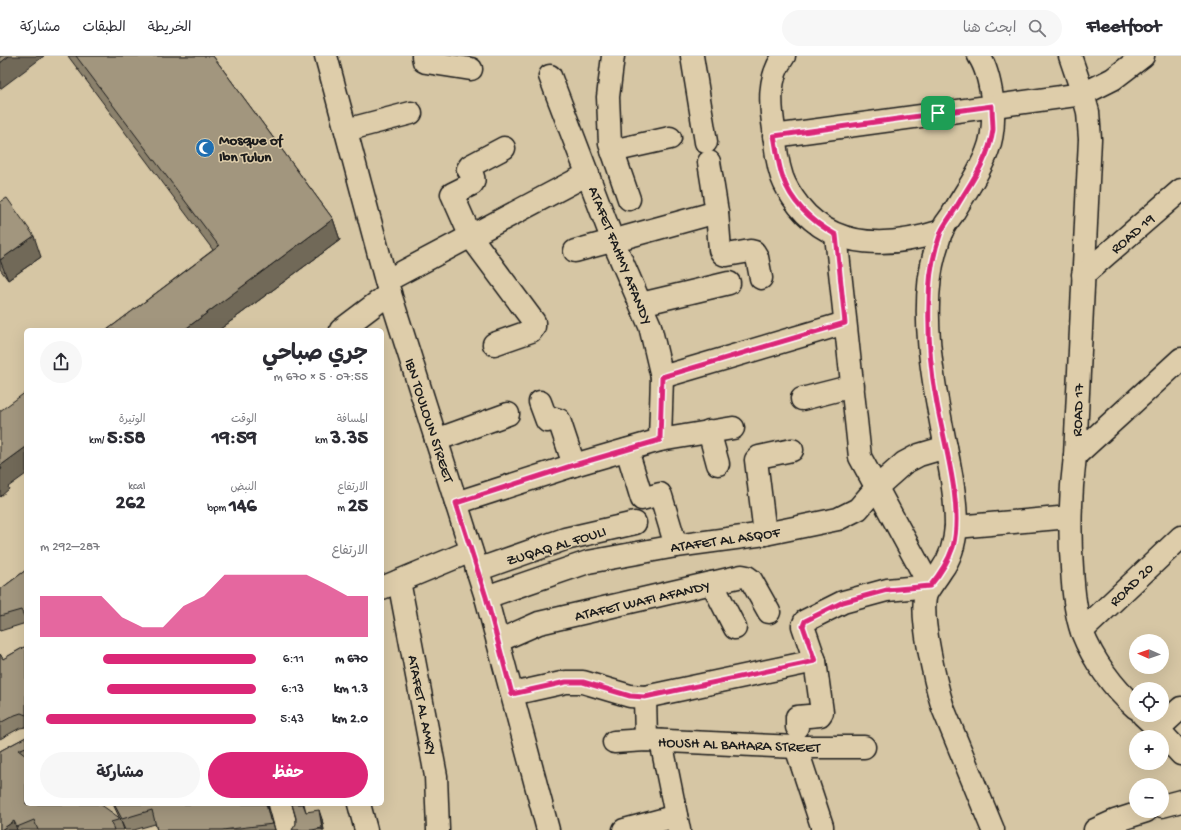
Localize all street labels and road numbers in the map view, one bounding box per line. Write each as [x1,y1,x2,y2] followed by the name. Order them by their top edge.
[583,184,655,328] street label: ATAFET FAHMY AFANDY
[1108,210,1159,259] street label: ROAD 19
[400,356,457,486] street label: IBN TOULOUN STREET
[1069,382,1089,437] street label: ROAD 17
[505,523,609,571] street label: ZUQAQ AL FOULI
[669,524,782,558] street label: ATAFET AL ASQOF
[1106,560,1159,611] street label: ROAD 20
[573,578,712,626] street label: ATAFET WAFI AFANDY
[402,654,440,757] street label: ATAFET AL AMRY
[657,734,822,758] street label: HOUSH AL BAHARA STREET

